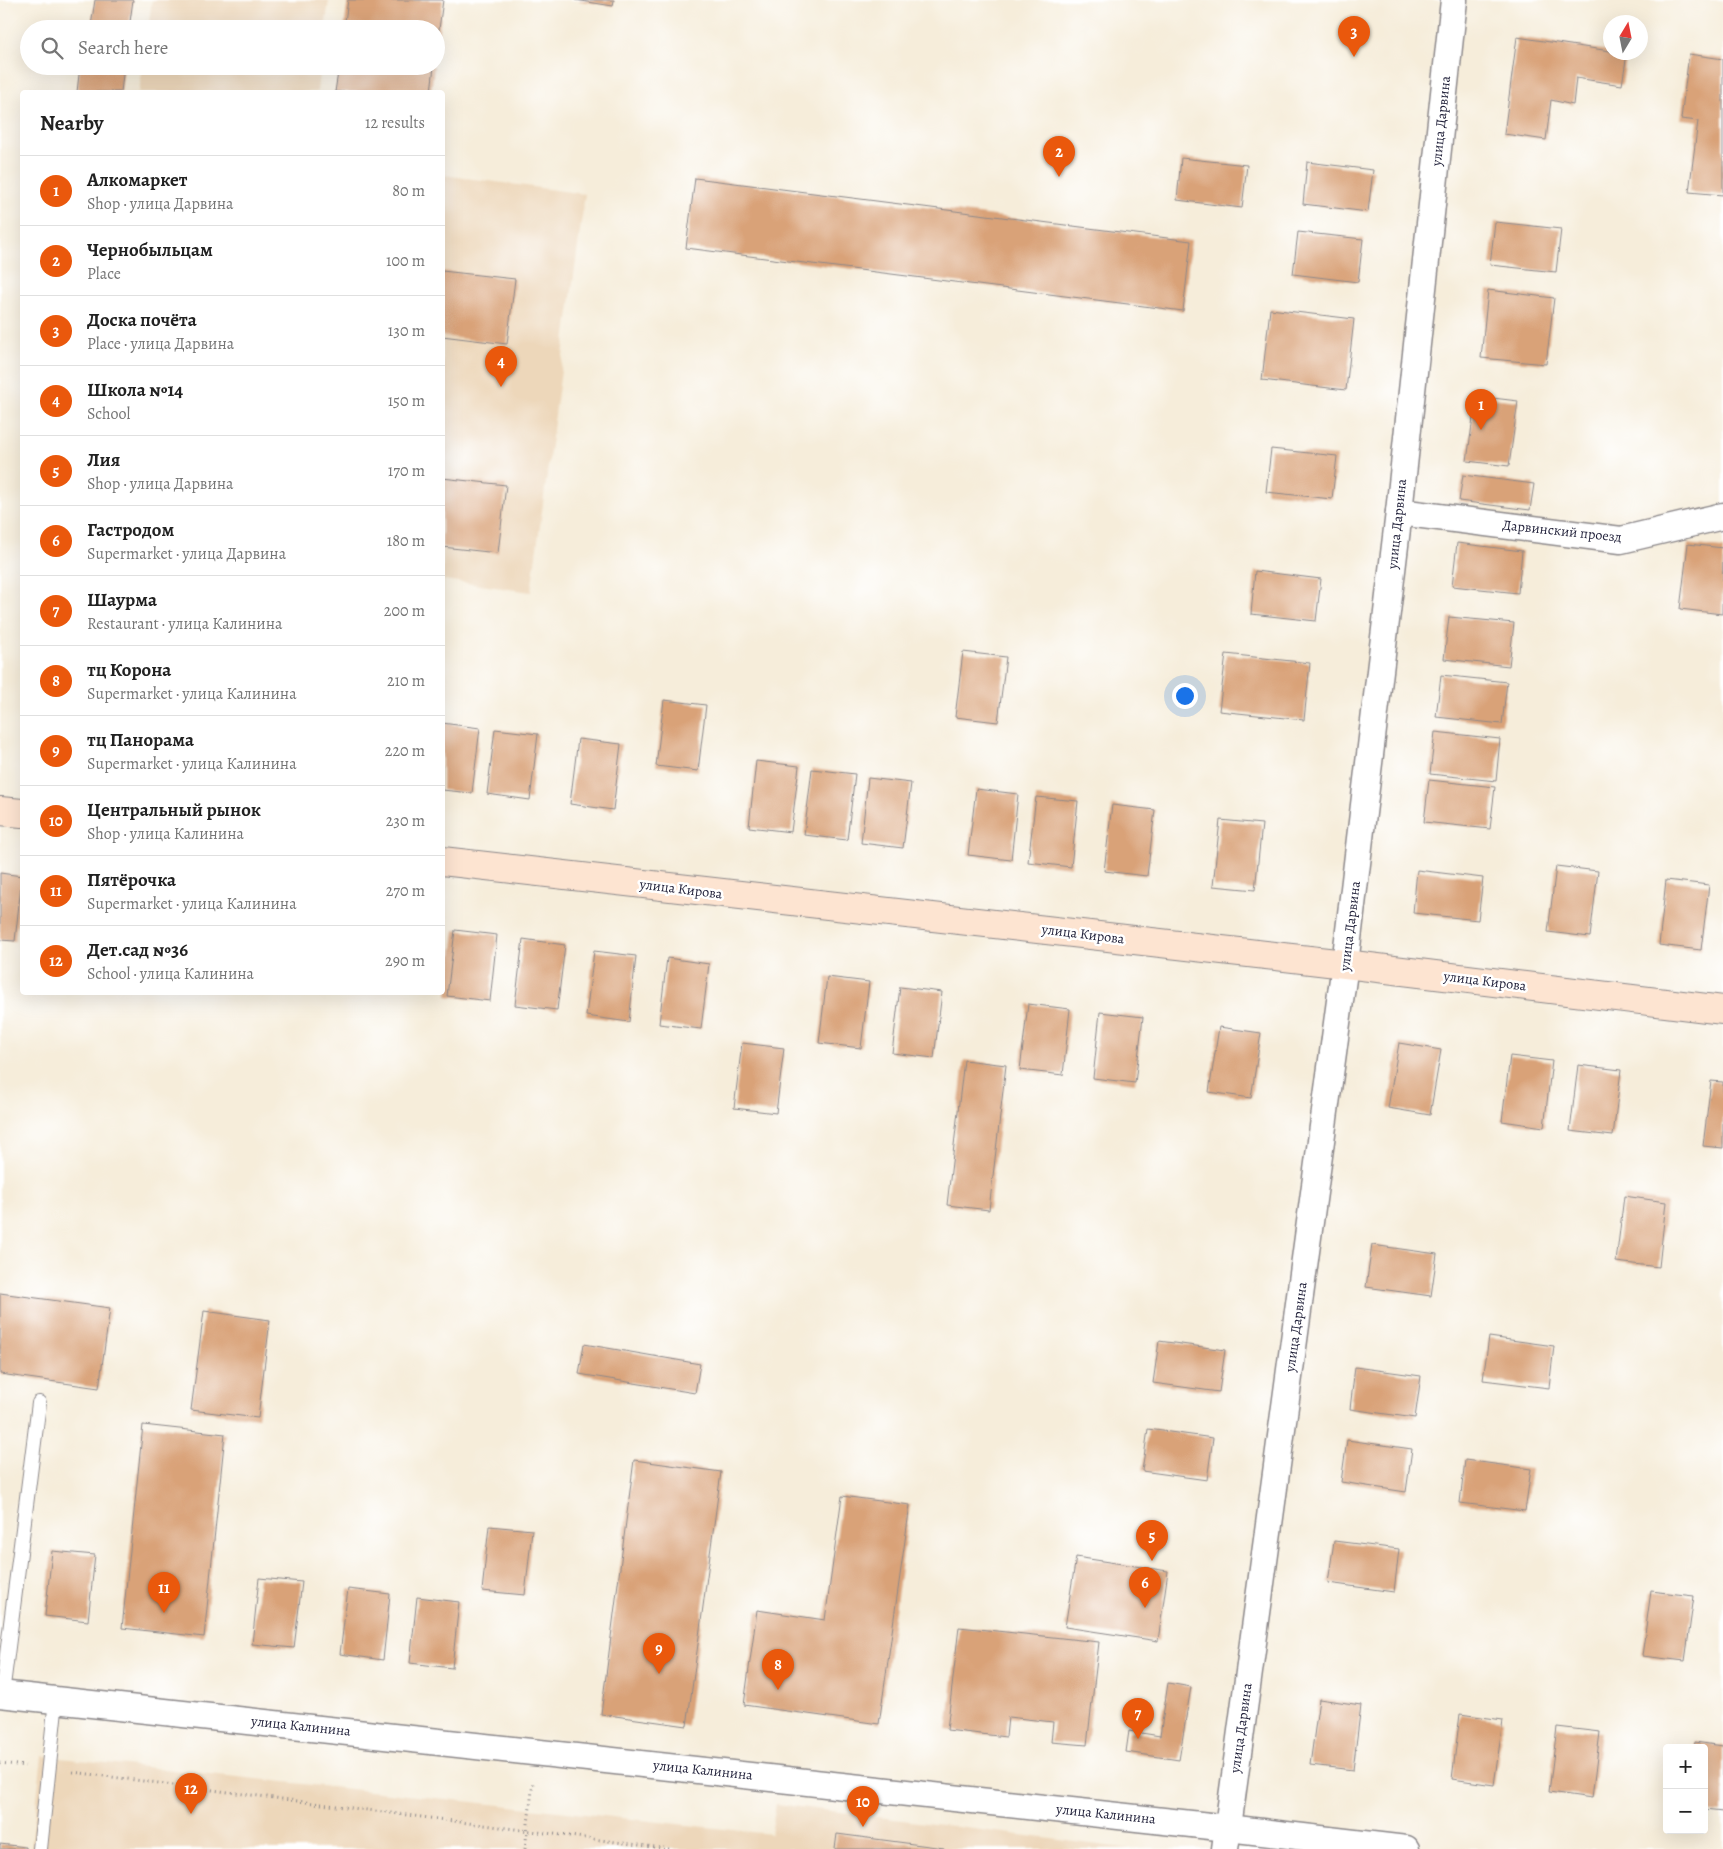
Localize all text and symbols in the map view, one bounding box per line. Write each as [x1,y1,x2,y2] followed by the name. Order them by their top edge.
[1603,15,1648,60] north arrow
[1338,16,1370,57] pin: 3
[20,20,445,75] search box
[38,34,66,62] icon: search
[78,35,168,61] text: Search here
[1427,74,1455,168] street label: улица Дарвина
[40,109,103,137] text: Nearby
[365,112,425,134] text: 12 results
[1043,136,1075,177] pin: 2
[87,167,188,193] text: Алкомаркет
[53,180,59,202] text: 1
[392,180,425,202] text: 80 m
[87,193,233,215] text: Shop · улица Дарвина
[87,237,213,263] text: Чернобыльцам
[52,250,60,272] text: 2
[386,250,425,272] text: 100 m
[87,263,121,285] text: Place
[87,307,197,333] text: Доска почёта
[53,320,59,342] text: 3
[388,320,425,342] text: 130 m
[87,333,234,355] text: Place · улица Дарвина
[485,346,517,387] pin: 4
[87,377,183,403] text: Школа №14
[1465,389,1497,430] pin: 1
[52,390,60,412] text: 4
[388,390,425,412] text: 150 m
[87,403,130,425] text: School
[87,447,120,473] text: Лия
[53,460,59,482] text: 5
[388,460,425,482] text: 170 m
[87,473,233,495] text: Shop · улица Дарвина
[1383,477,1411,571] street label: улица Дарвина
[1501,515,1623,547] street label: Дарвинский проезд
[87,517,174,543] text: Гастродом
[52,530,60,552] text: 6
[387,530,425,552] text: 180 m
[87,543,286,565] text: Supermarket · улица Дарвина
[87,587,157,613] text: Шаурма
[53,600,59,622] text: 7
[384,600,425,622] text: 200 m
[87,613,282,635] text: Restaurant · улица Калинина
[87,657,171,683] text: тц Корона
[52,670,60,692] text: 8
[387,670,425,692] text: 210 m
[87,683,297,705] text: Supermarket · улица Калинина
[1172,683,1198,709] your location
[87,727,194,753] text: тц Панорама
[52,740,60,762] text: 9
[385,740,425,762] text: 220 m
[87,753,297,775] text: Supermarket · улица Калинина
[87,797,261,823] text: Центральный рынок
[49,810,63,832] text: 10
[386,810,425,832] text: 230 m
[87,823,244,845] text: Shop · улица Калинина
[87,867,176,893] text: Пятёрочка
[638,874,724,904] street label: улица Кирова
[1335,879,1365,973] street label: улица Дарвина
[50,880,62,902] text: 11
[386,880,425,902] text: 270 m
[87,893,297,915] text: Supermarket · улица Калинина
[1040,919,1126,949] street label: улица Кирова
[87,937,188,963] text: Дет.сад №36
[49,950,63,972] text: 12
[385,950,425,972] text: 290 m
[87,963,254,985] text: School · улица Калинина
[1442,966,1528,996] street label: улица Кирова
[1280,1280,1312,1374] street label: улица Дарвина
[1136,1520,1168,1561] pin: 5
[1129,1567,1161,1608] pin: 6
[148,1572,180,1613] pin: 11
[643,1633,675,1674] pin: 9
[762,1649,794,1690] pin: 8
[1225,1681,1257,1775] street label: улица Дарвина
[1122,1698,1154,1739] pin: 7
[249,1711,352,1741] street label: улица Калинина
[1663,1744,1708,1834] map controls
[1663,1744,1708,1789] button: +
[651,1755,754,1785] street label: улица Калинина
[175,1773,207,1814] pin: 12
[847,1786,879,1827] pin: 10
[1663,1789,1708,1834] button: −
[1054,1799,1157,1829] street label: улица Калинина

